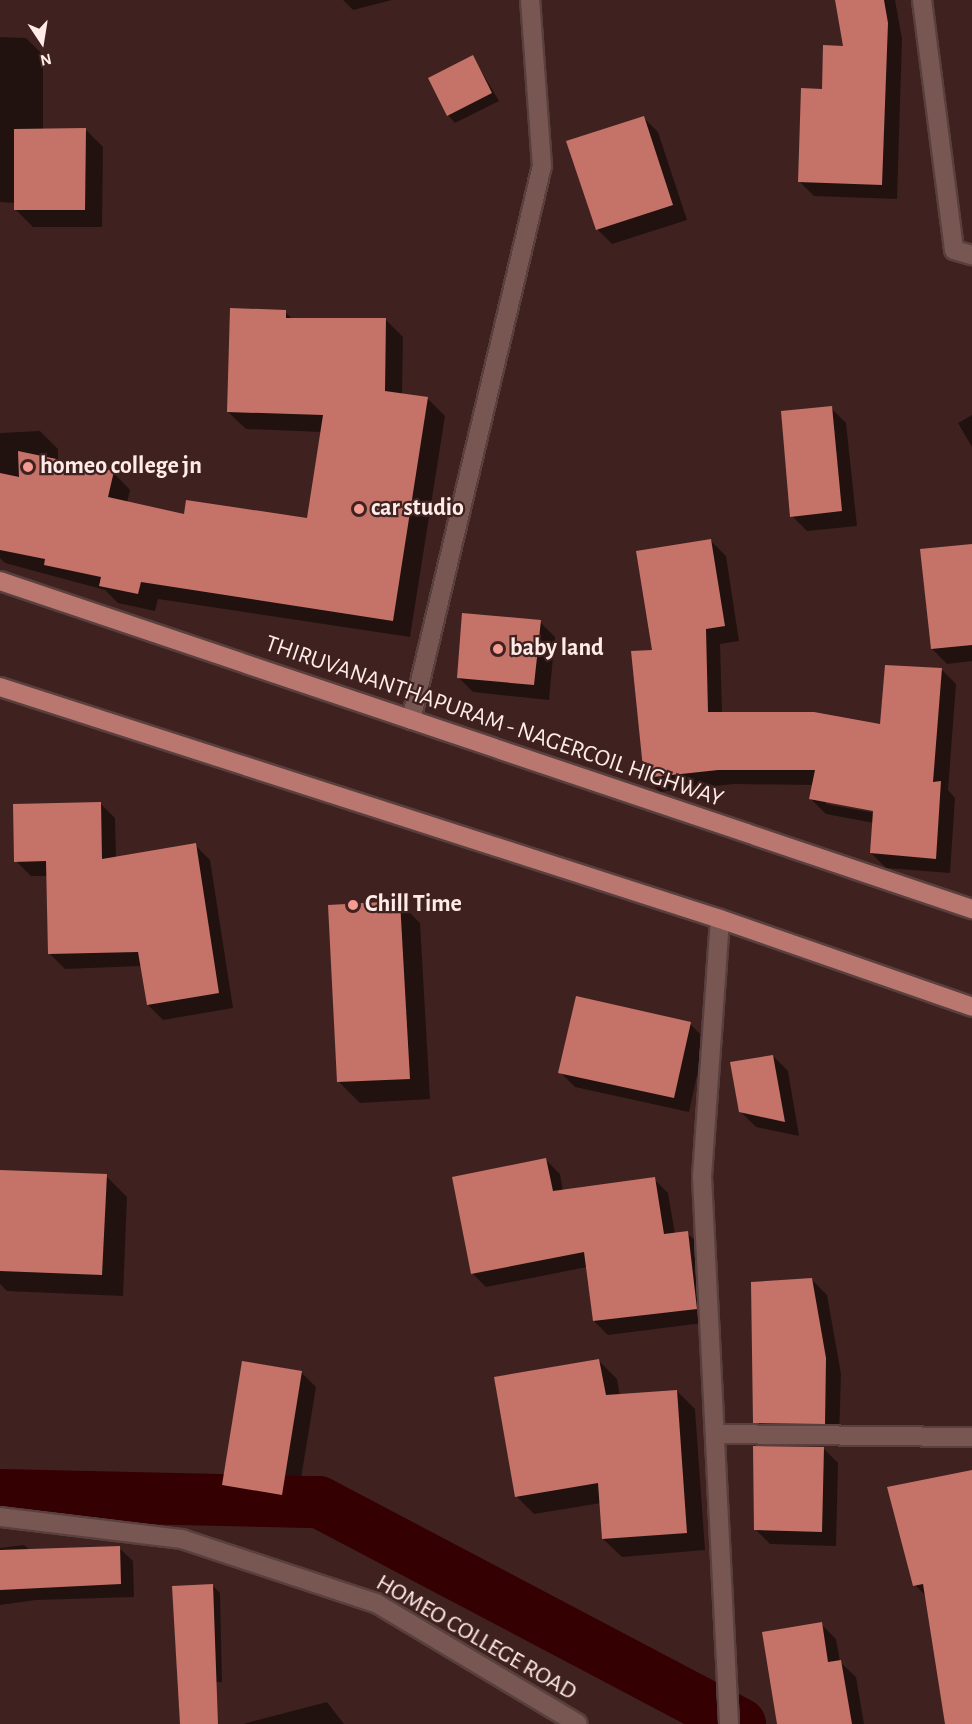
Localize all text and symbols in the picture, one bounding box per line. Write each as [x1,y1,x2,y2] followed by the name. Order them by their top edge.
[12,12,72,72] north arrow
[39,51,53,69] text: N
[40,453,202,481] place label: homeo college jn
[21,460,35,474] marker: homeo college jn
[371,495,464,523] place label: car studio
[352,502,366,516] marker: car studio
[261,630,727,814] street label: THIRUVANANTHAPURAM - NAGERCOIL HIGHWAY
[510,635,604,663] place label: baby land
[491,642,505,656] marker: baby land
[365,891,462,919] place label: Chill Time
[346,898,360,912] marker: Chill Time
[371,1569,581,1707] street label: HOMEO COLLEGE ROAD

